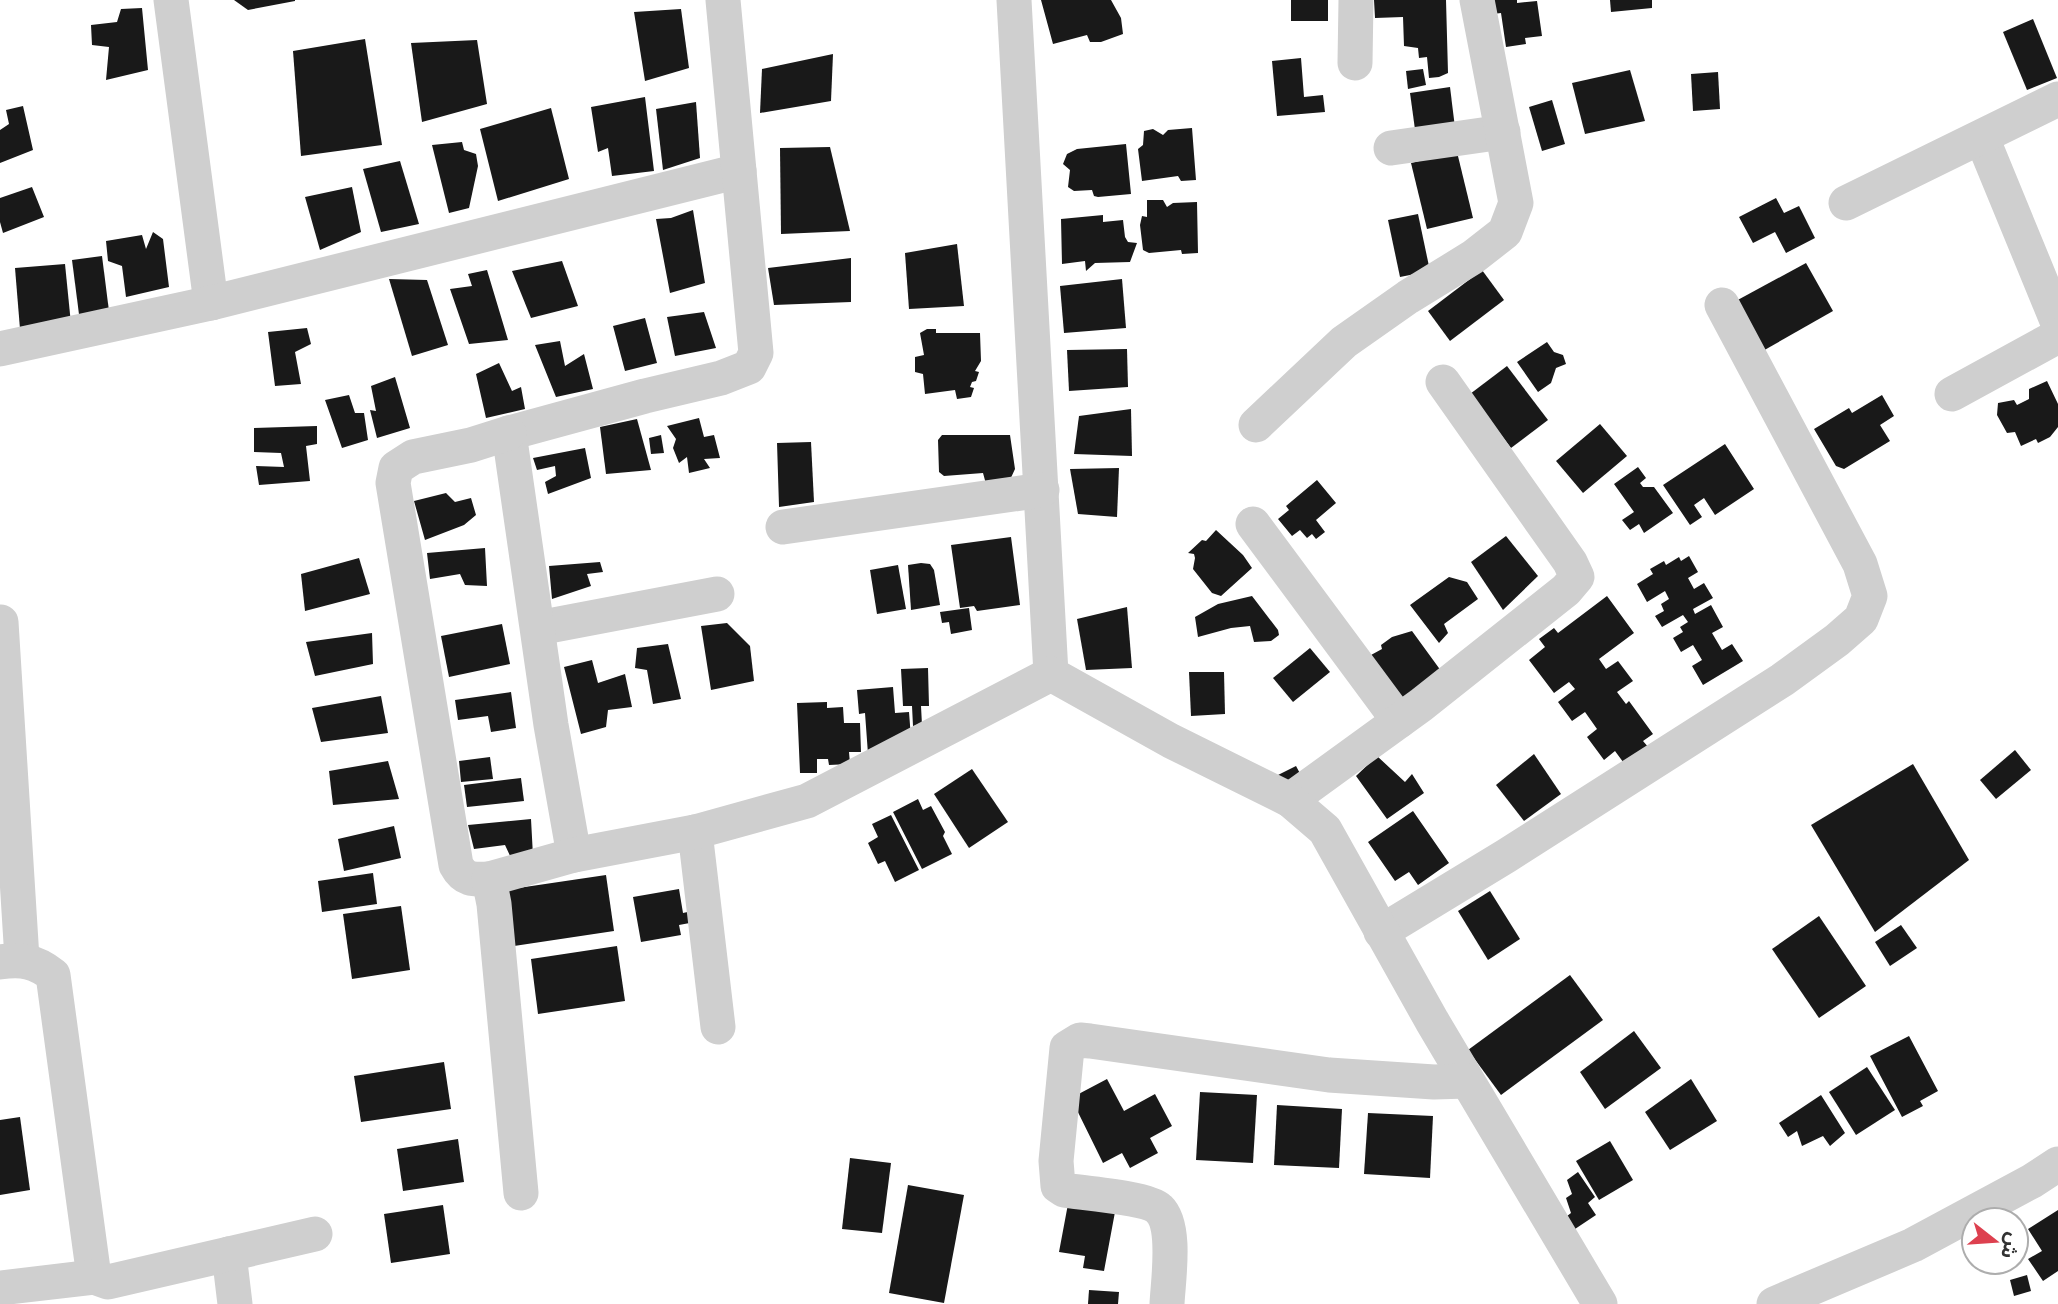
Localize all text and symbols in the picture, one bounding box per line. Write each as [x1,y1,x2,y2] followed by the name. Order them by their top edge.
[1960,1206,2030,1276] north arrow
[1997,1230,2026,1262] text: ش

